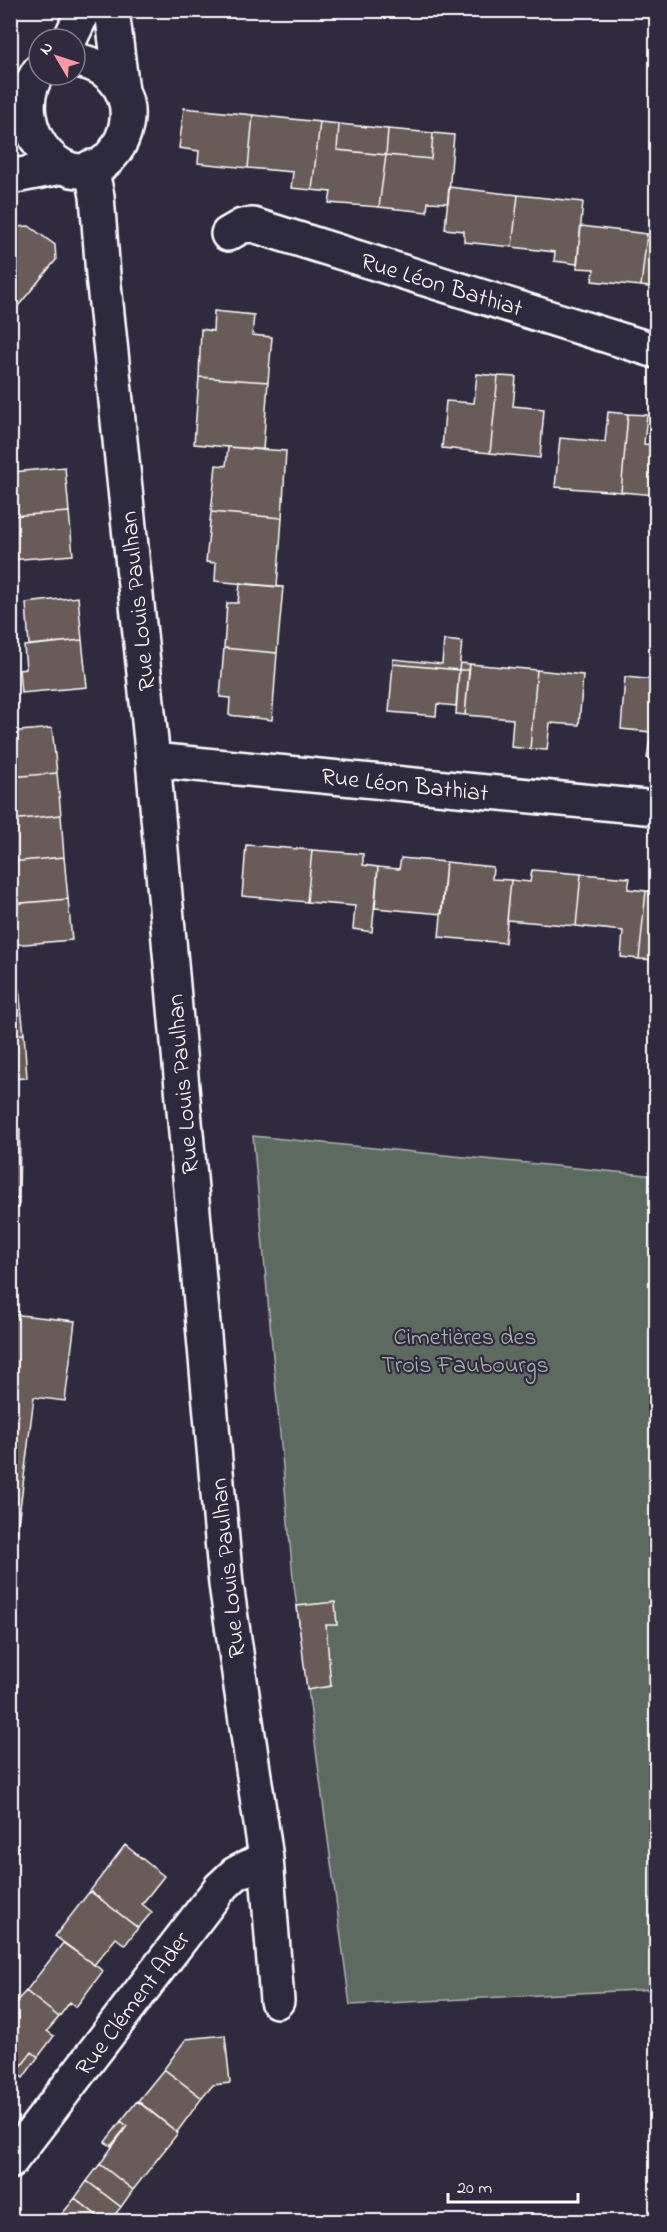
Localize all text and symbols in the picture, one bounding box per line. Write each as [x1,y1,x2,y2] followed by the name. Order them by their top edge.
[27,27,87,87] north arrow
[34,37,60,61] text: N
[356,245,526,328] street label: Rue Léon Bathiat
[113,509,166,692] street label: Rue Louis Paulhan
[320,760,490,813] street label: Rue Léon Bathiat
[159,992,210,1175] street label: Rue Louis Paulhan
[381,1321,549,1384] park label: Cimetières des Trois Faubourgs
[203,1476,256,1659] street label: Rue Louis Paulhan
[68,1924,200,2084] street label: Rue Clément Ader
[448,2166,578,2204] scale bar
[457,2176,492,2202] text: 20 m

